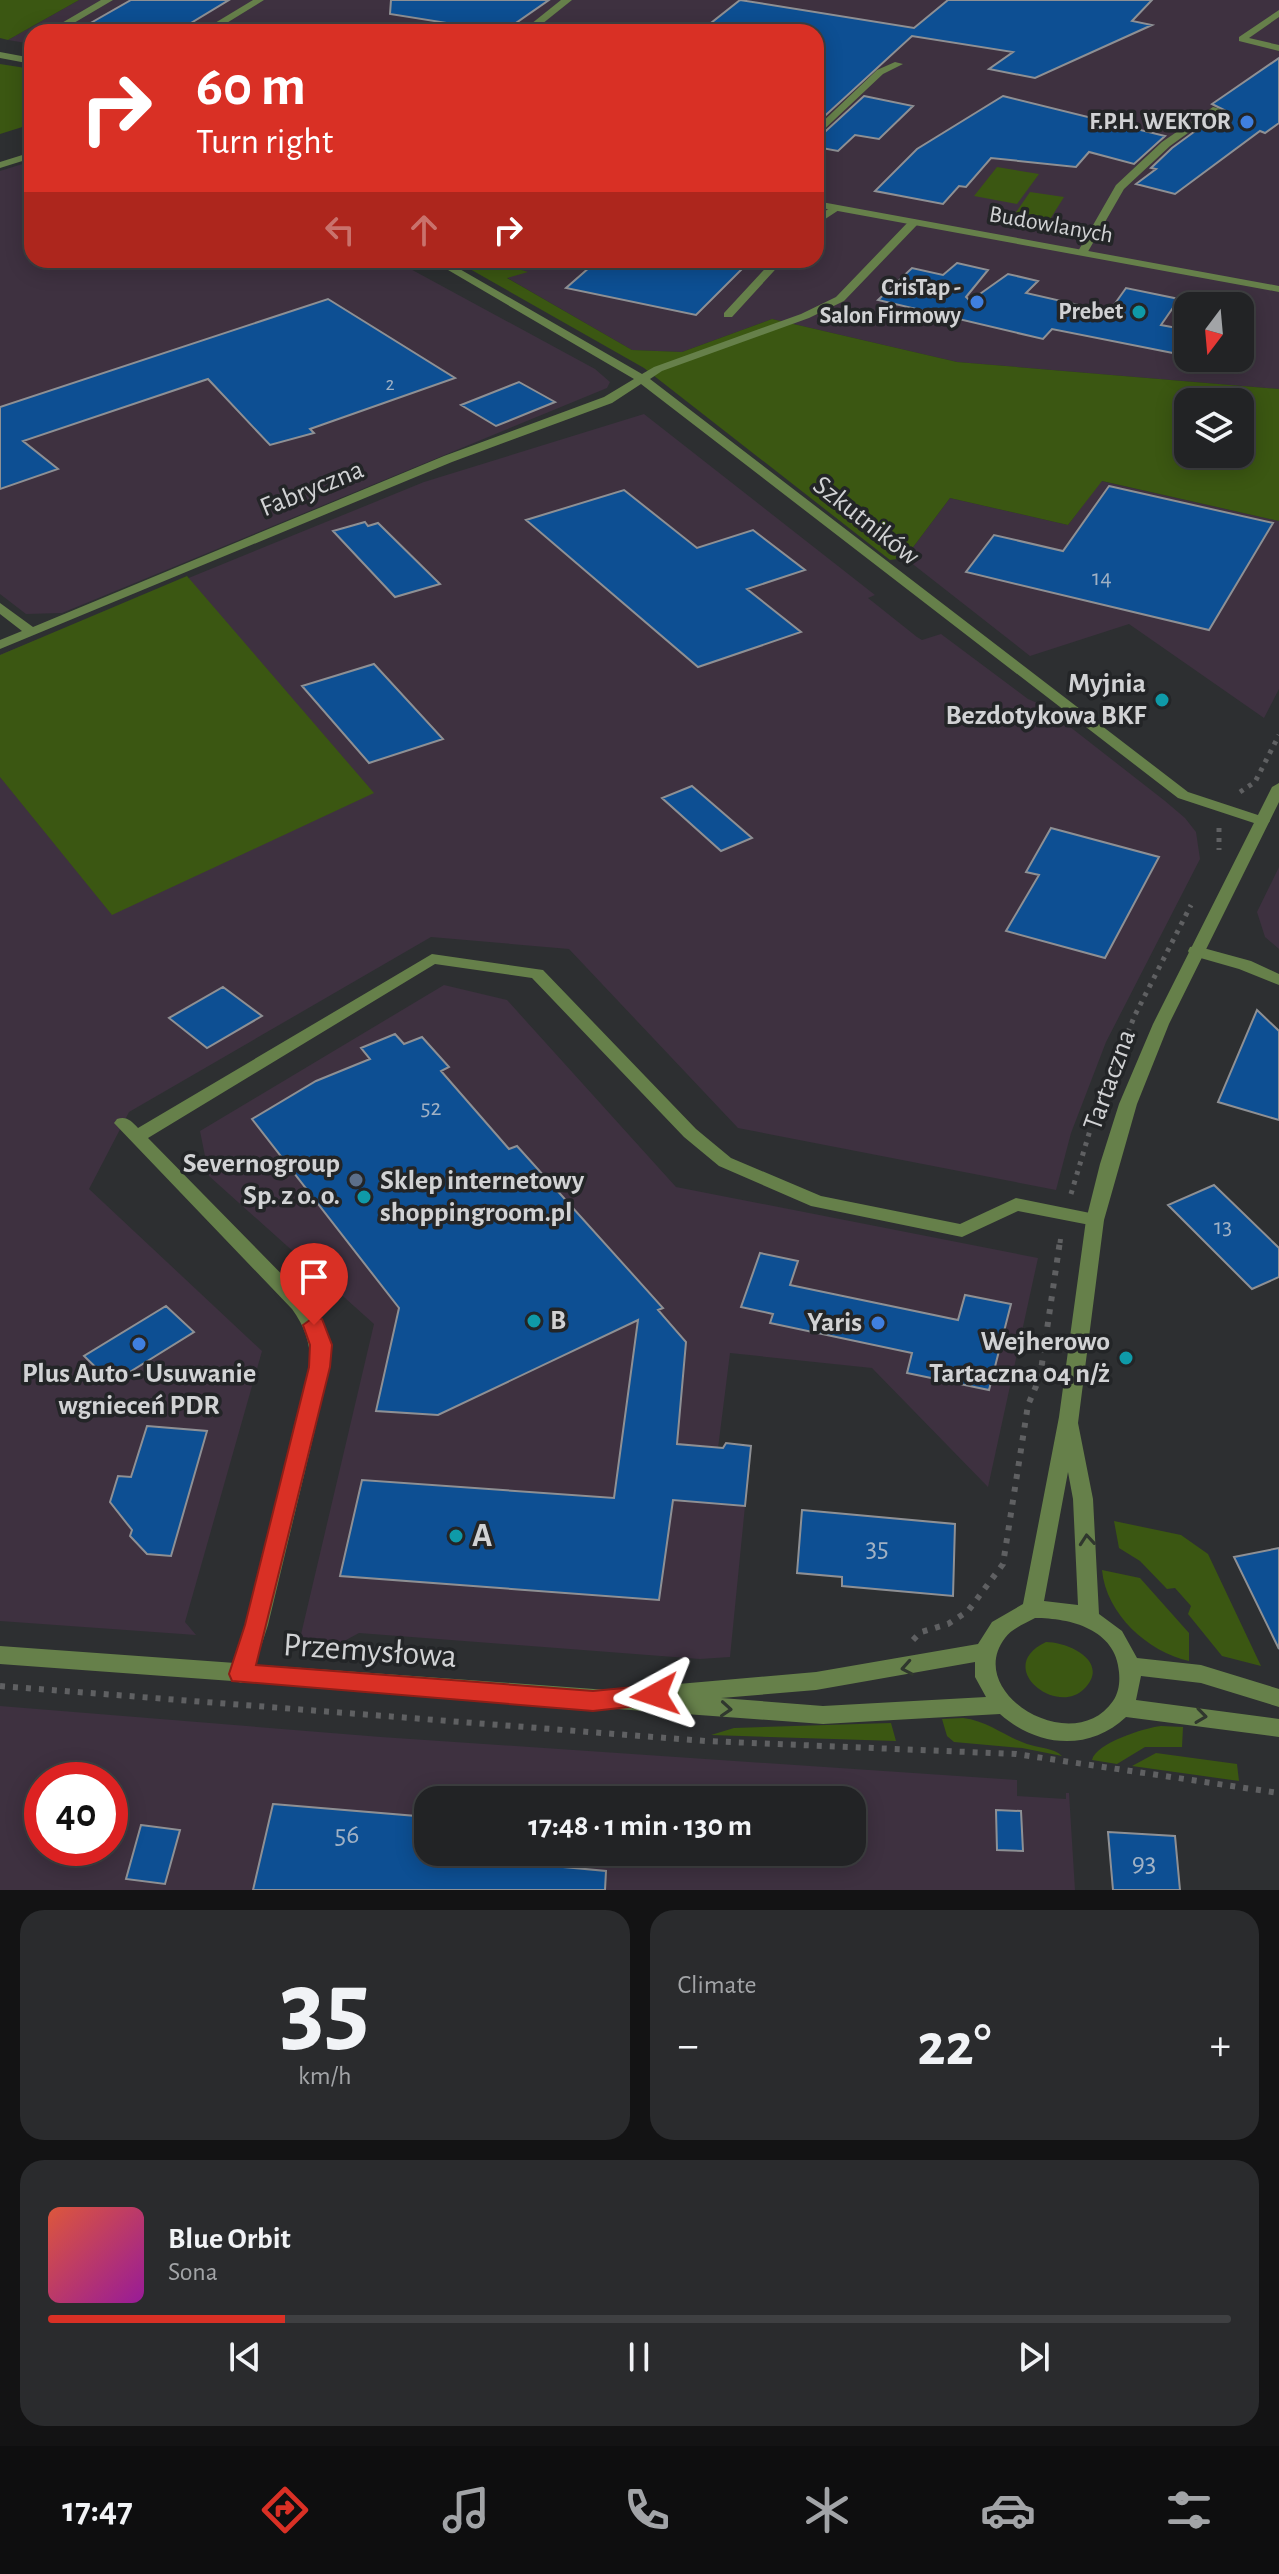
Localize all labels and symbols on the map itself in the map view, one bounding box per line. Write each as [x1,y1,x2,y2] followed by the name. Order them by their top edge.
[1089,110,1231,134] place label: F.P.H. WEKTOR
[1238,113,1256,131] marker: F.P.H. WEKTOR
[987,202,1115,248] street label: Budowlanych
[820,276,961,328] place label: CrisTap - Salon Firmowy
[1174,292,1254,372] north arrow
[968,293,986,311] marker: CrisTap - Salon Firmowy
[1058,300,1123,324] place label: Prebet
[1130,303,1148,321] marker: Prebet
[385,374,395,394] house number: 2
[256,456,368,522] street label: Fabryczna
[808,471,925,571] street label: Szkutników
[1092,566,1112,590] house number: 14
[945,670,1147,730] place label: Myjnia Bezdotykowa BKF
[1153,691,1171,709] marker: Myjnia Bezdotykowa BKF
[1079,1026,1141,1134] street label: Tartaczna
[421,1096,442,1120] house number: 52
[183,1150,340,1210] place label: Severnogroup Sp. z o. o.
[380,1167,585,1227] place label: Sklep internetowy shoppingroom.pl
[347,1171,365,1189] marker: Severnogroup Sp. z o. o.
[355,1188,373,1206] marker: Sklep internetowy shoppingroom.pl
[1214,1215,1232,1239] house number: 13
[280,1243,348,1325] pin
[550,1307,566,1335] place label: B
[807,1309,862,1337] place label: Yaris
[525,1312,543,1330] marker: B
[869,1314,887,1332] marker: Yaris
[929,1328,1110,1388] place label: Wejherowo Tartaczna 04 n/ż
[130,1335,148,1353] marker: Plus Auto - Usuwanie wgnieceń PDR
[1117,1349,1135,1367] marker: Wejherowo Tartaczna 04 n/ż
[22,1360,256,1420] place label: Plus Auto - Usuwanie wgnieceń PDR
[472,1519,492,1553] place label: A
[447,1527,465,1545] marker: A
[1078,1533,1095,1546] one-way arrow
[865,1534,889,1562] house number: 35
[282,1628,458,1674] street label: Przemysłowa
[613,1653,697,1737] position arrow
[900,1658,914,1675] one-way arrow
[720,1700,733,1717] one-way arrow
[1194,1707,1208,1724] one-way arrow
[24,1762,128,1866] speed limit sign: 40
[335,1821,359,1849] house number: 56
[1132,1849,1156,1877] house number: 93

